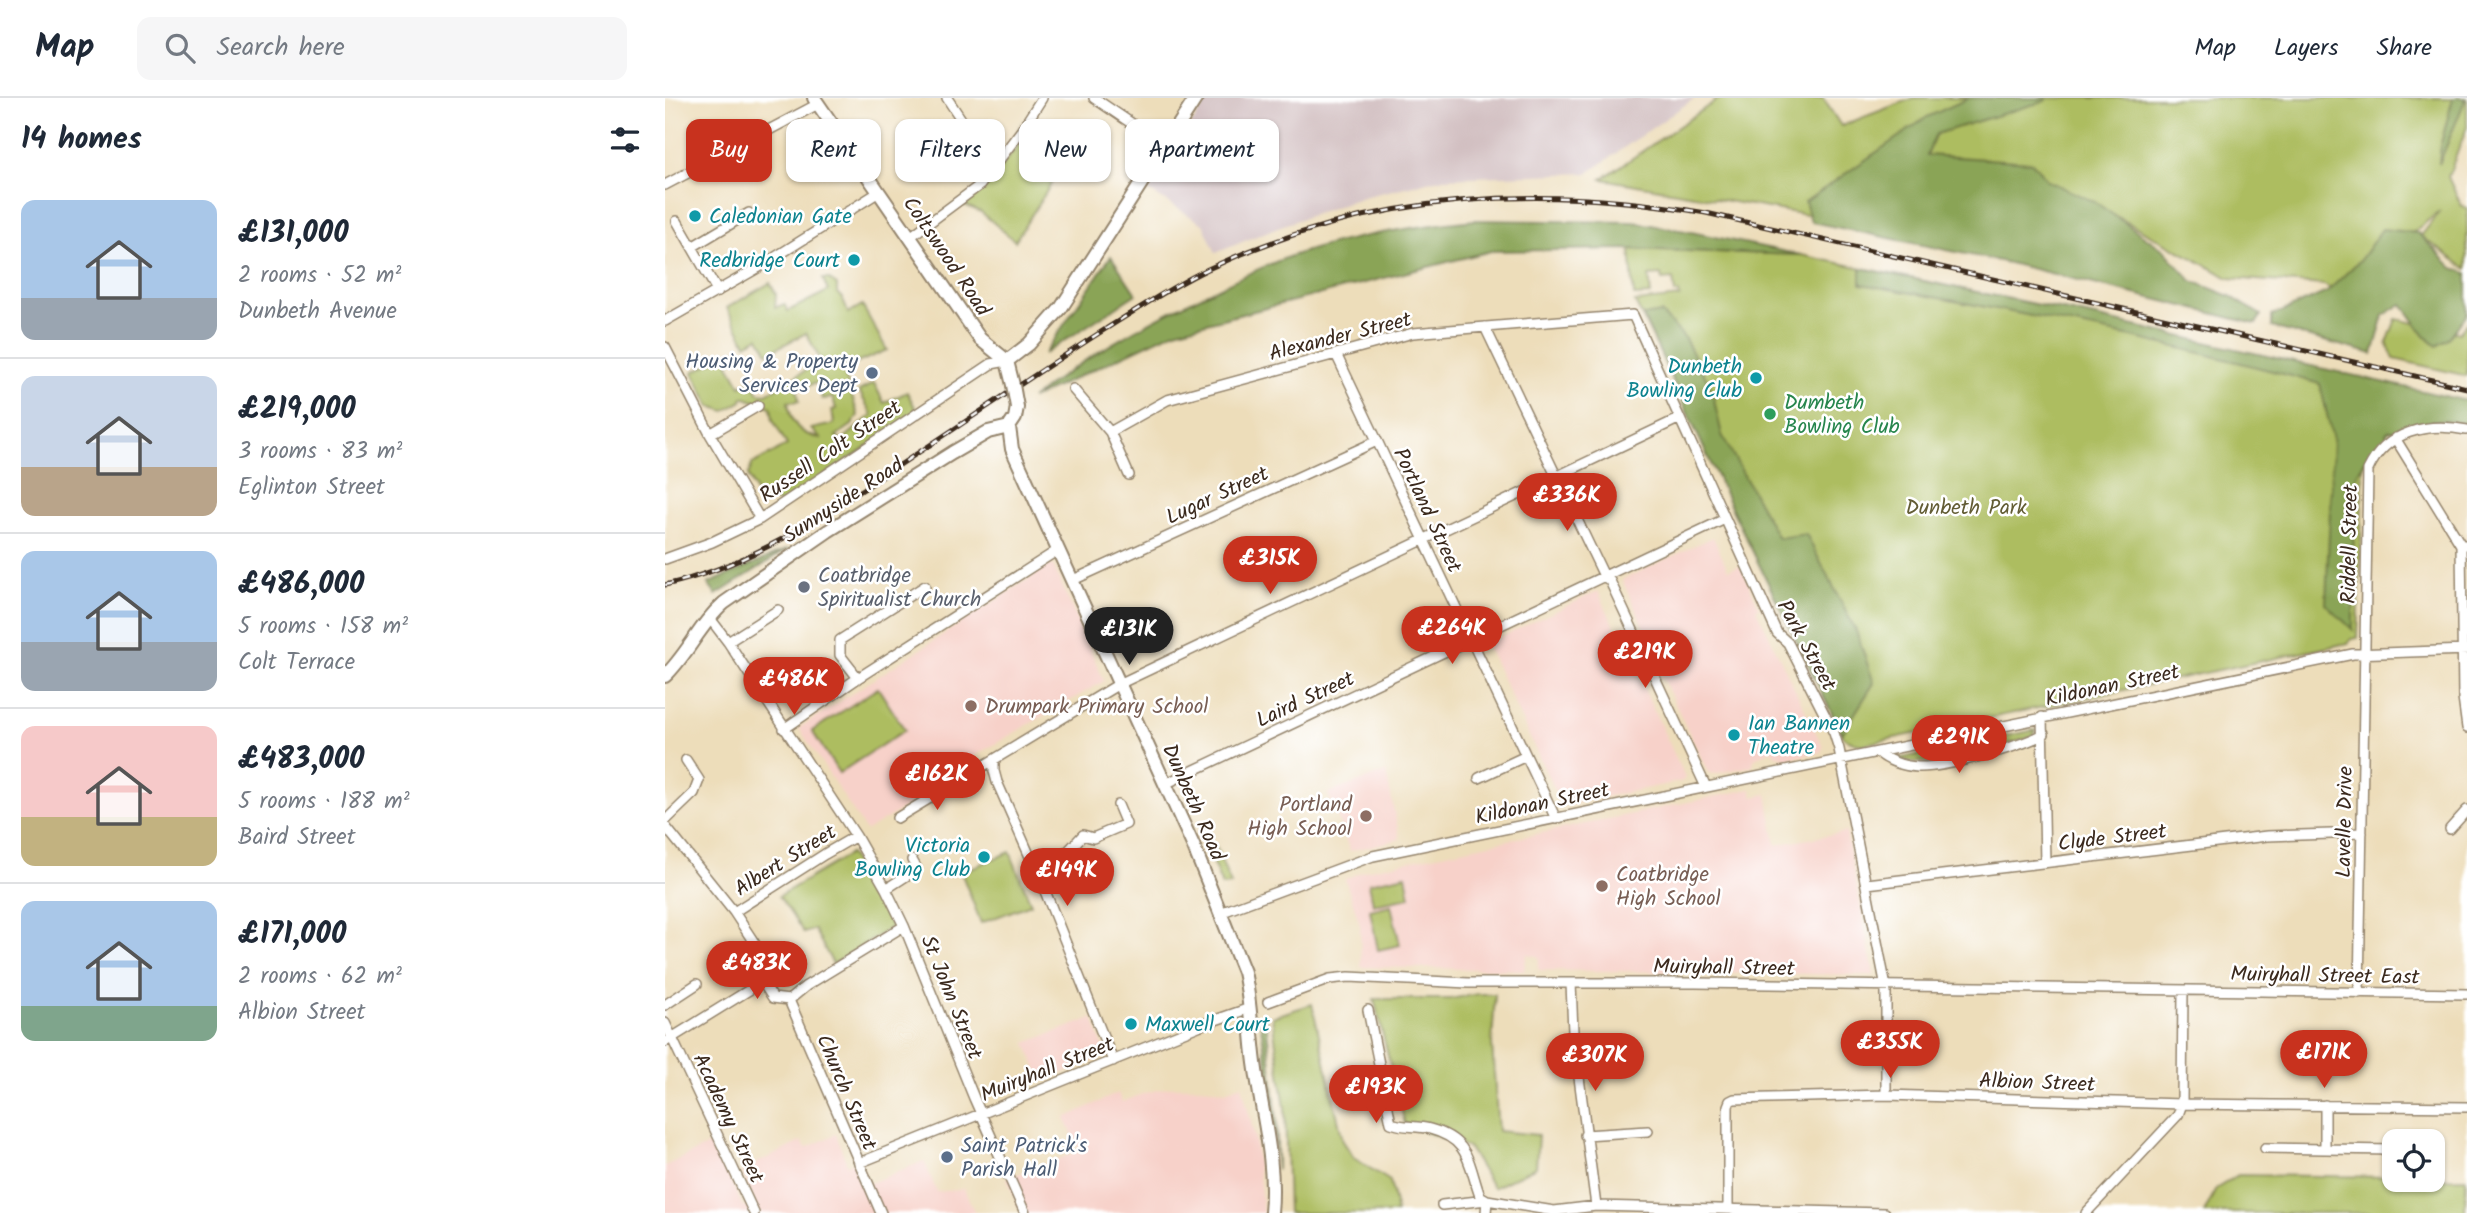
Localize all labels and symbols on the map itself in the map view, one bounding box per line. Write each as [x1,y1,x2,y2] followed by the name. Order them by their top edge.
[893,190,998,324] street label: Coltswood Road
[709,201,852,234] place label: Caledonian Gate
[687,208,703,224] marker: Caledonian Gate
[699,245,841,278] place label: Redbridge Court
[846,252,862,268] marker: Redbridge Court
[1266,304,1416,371] street label: Alexander Street
[685,346,859,403] place label: Housing & Property Services Dept
[1626,351,1742,408] place label: Dunbeth Bowling Club
[864,365,880,381] marker: Housing & Property Services Dept
[1748,370,1764,386] marker: Dunbeth Bowling Club
[1784,387,1900,444] place label: Dumbeth Bowling Club
[753,392,909,512] street label: Russell Colt Street
[1762,406,1778,422] marker: Dumbeth Bowling Club
[1383,443,1470,579] street label: Portland Street
[777,450,911,553] street label: Sunnyside Road
[1161,458,1275,535] street label: Lugar Street
[1518,474,1616,533] pin: £336K
[2333,483,2368,604] street label: Riddell Street
[1905,492,2027,525] park label: Dunbeth Park
[1221,536,1319,596] pin: £315K
[818,560,981,617] place label: Coatbridge Spiritualist Church
[796,579,812,595] marker: Coatbridge Spiritualist Church
[1767,594,1845,698] street label: Park Street
[1403,606,1501,666] pin: £264K
[1080,608,1178,667] pin: £131K
[1596,630,1694,690] pin: £219K
[2042,656,2183,717] street label: Kildonan Street
[745,658,843,717] pin: £486K
[1251,663,1361,738] street label: Laird Street
[985,691,1208,724] place label: Drumpark Primary School
[963,698,979,714] marker: Drumpark Primary School
[1748,708,1850,765] place label: Ian Bannen Theatre
[1910,716,2008,775] pin: £291K
[1726,727,1742,743] marker: Ian Bannen Theatre
[1152,739,1233,867] street label: Dunbeth Road
[888,752,986,812] pin: £162K
[2328,765,2363,878] street label: Lavelle Drive
[1472,774,1613,835] street label: Kildonan Street
[1247,789,1353,846] place label: Portland High School
[1358,808,1374,824] marker: Portland High School
[2056,815,2169,862] street label: Clyde Street
[728,816,844,906] street label: Albert Street
[854,830,970,887] place label: Victoria Bowling Club
[1018,848,1116,908] pin: £149K
[976,849,992,865] marker: Victoria Bowling Club
[1616,859,1721,916] place label: Coatbridge High School
[1594,878,1610,894] marker: Coatbridge High School
[911,931,991,1065] street label: St John Street
[708,942,806,1001] pin: £483K
[1653,951,1796,986] street label: Muiryhall Street
[2230,958,2421,995] street label: Muiryhall Street East
[1145,1009,1271,1042] place label: Maxwell Court
[1123,1016,1139,1032] marker: Maxwell Court
[1841,1020,1939,1080] pin: £355K
[976,1028,1120,1112] street label: Muiryhall Street
[806,1029,885,1157] street label: Church Street
[2275,1030,2373,1090] pin: £171K
[1546,1034,1644,1093] pin: £307K
[683,1048,773,1190] street label: Academy Street
[1978,1065,2097,1102] street label: Albion Street
[1327,1066,1425,1125] pin: £193K
[961,1130,1087,1187] place label: Saint Patrick's Parish Hall
[939,1149,955,1165] marker: Saint Patrick's Parish Hall

